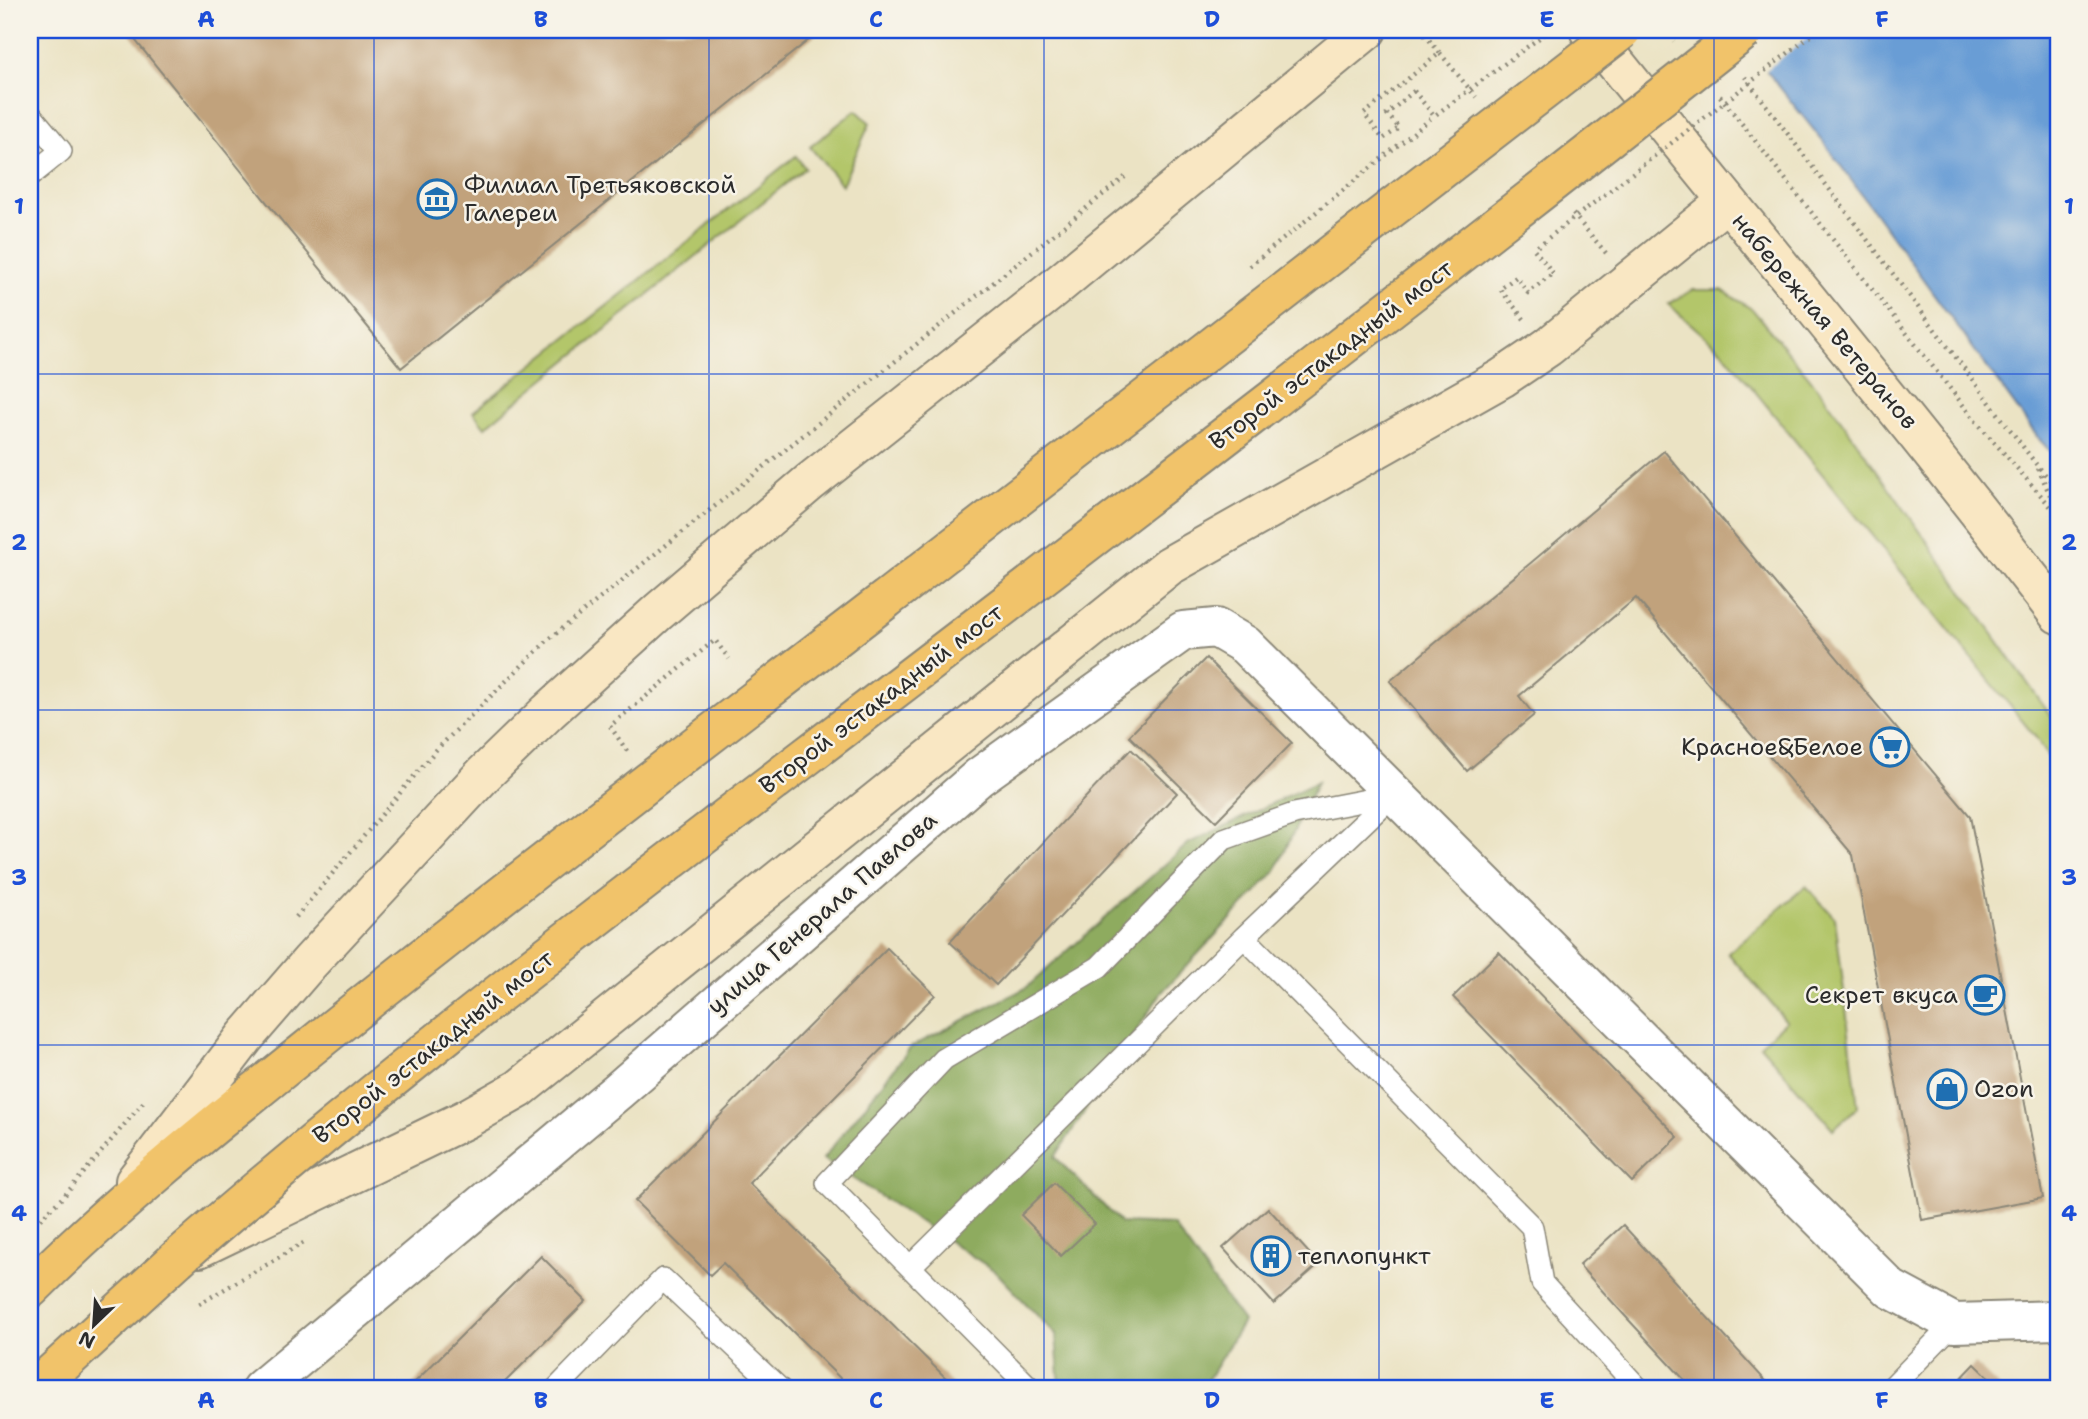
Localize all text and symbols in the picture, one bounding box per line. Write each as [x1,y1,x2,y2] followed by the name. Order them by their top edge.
[197,4,215,34] text: A
[534,4,548,34] text: B
[869,4,883,34] text: C
[1204,4,1220,34] text: D
[1539,4,1555,34] text: E
[1875,4,1889,34] text: F
[464,169,736,229] place label: Филиал Третьяковской Галереи
[416,178,458,220] museum icon: Филиал Третьяковской Галереи
[14,191,24,221] text: 1
[2064,191,2074,221] text: 1
[1725,206,1925,436] street label: набережная Ветеранов
[1203,252,1460,457] street label: Второй эстакадный мост
[11,527,27,557] text: 2
[2061,527,2077,557] text: 2
[753,596,1010,801] street label: Второй эстакадный мост
[1869,726,1911,768] supermarket icon: Красное&Белое
[1681,731,1863,763] place label: Красное&Белое
[700,804,944,1022] street label: улица Генерала Павлова
[11,862,27,892] text: 3
[2061,862,2077,892] text: 3
[306,942,561,1151] street label: Второй эстакадный мост
[1964,974,2006,1016] cafe icon: Секрет вкуса
[1805,979,1958,1011] place label: Секрет вкуса
[1926,1068,1968,1110] shop icon: Ozon
[1974,1073,2034,1105] place label: Ozon
[11,1198,27,1228] text: 4
[2061,1198,2077,1228] text: 4
[1250,1235,1292,1277] building icon: теплопункт
[1298,1240,1431,1272] place label: теплопункт
[60,1290,130,1360] north arrow
[75,1325,99,1354] text: N
[197,1385,215,1415] text: A
[534,1385,548,1415] text: B
[869,1385,883,1415] text: C
[1204,1385,1220,1415] text: D
[1539,1385,1555,1415] text: E
[1875,1385,1889,1415] text: F

